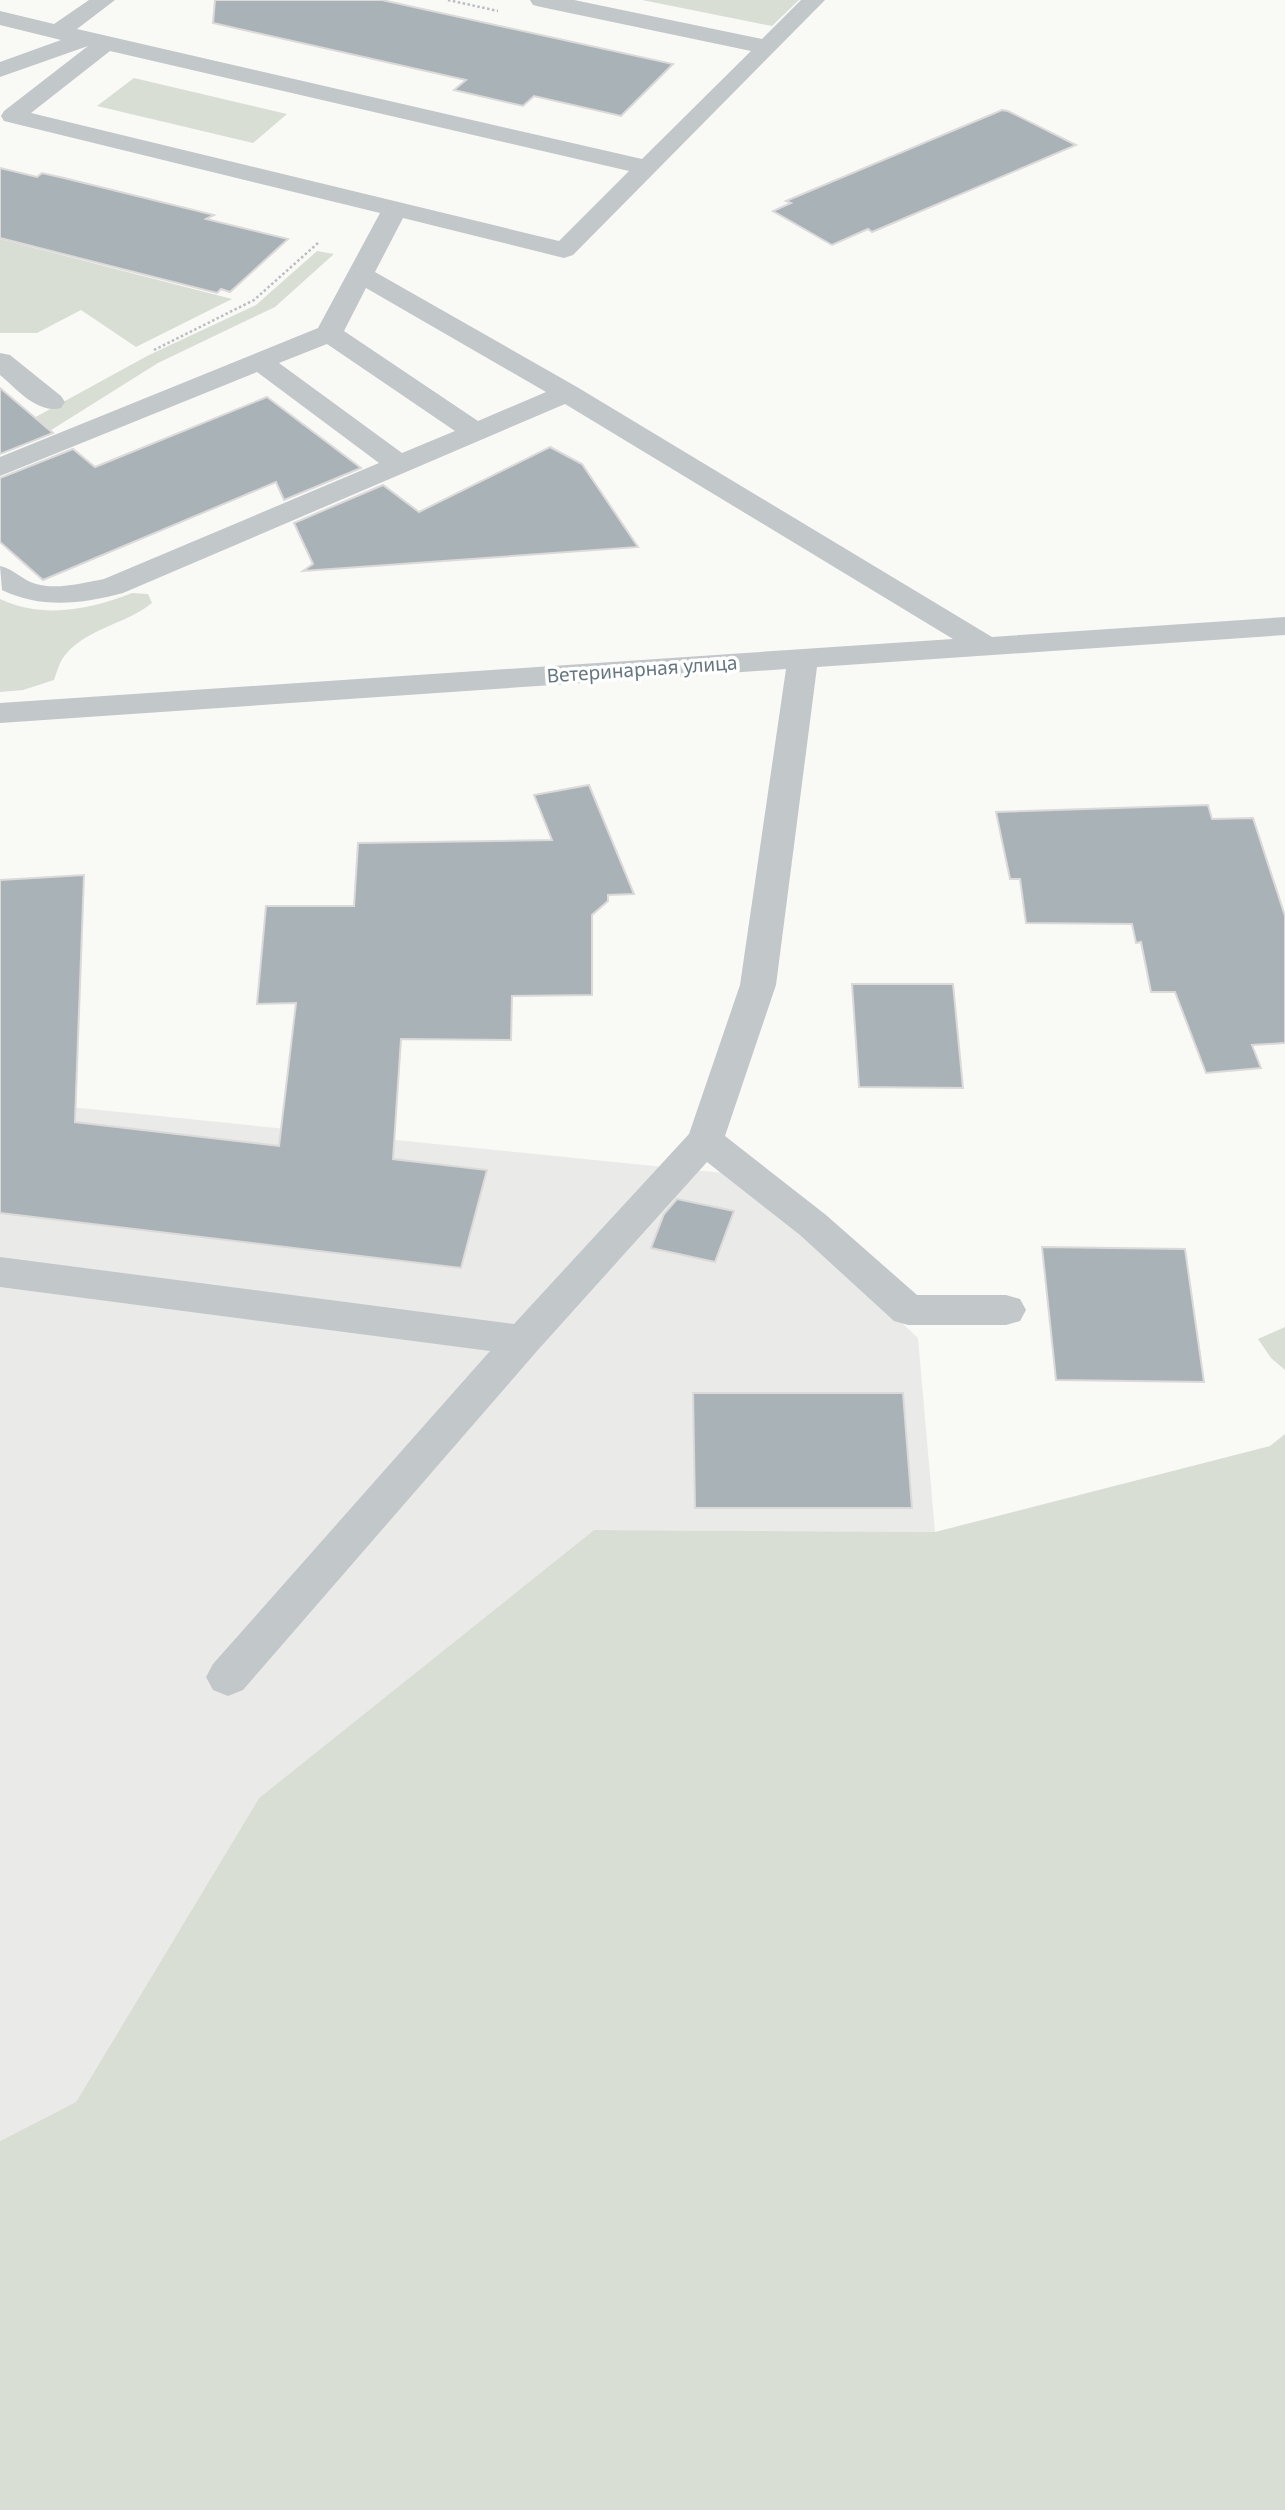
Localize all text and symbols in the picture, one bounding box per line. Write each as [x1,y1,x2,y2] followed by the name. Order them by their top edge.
[546,649,738,689] street label: Ветеринарная улица

